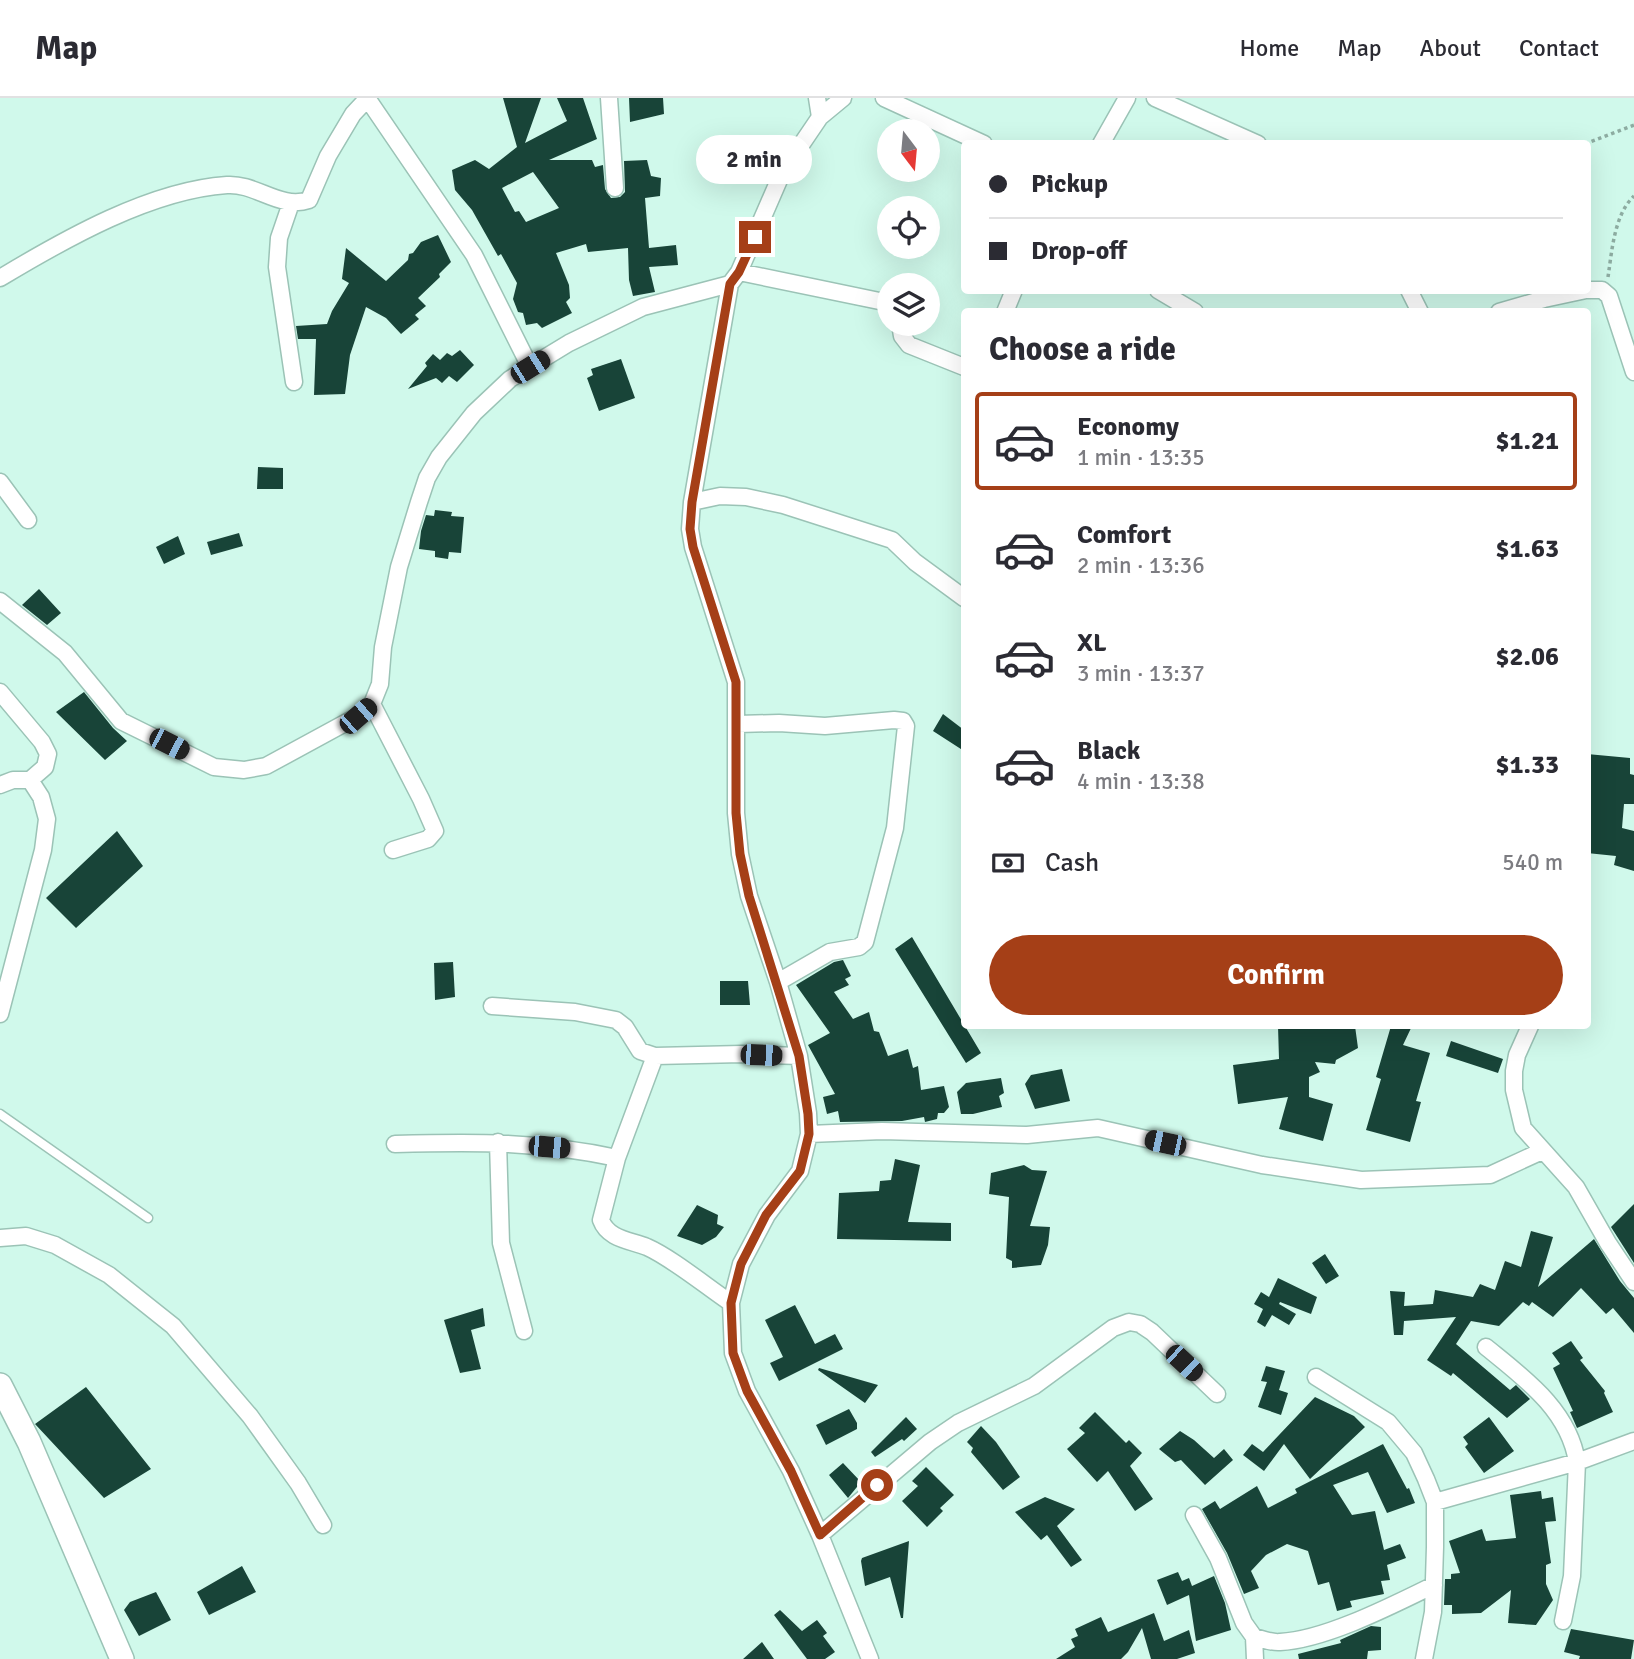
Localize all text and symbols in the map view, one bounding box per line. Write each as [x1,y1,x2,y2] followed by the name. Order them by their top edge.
[35,28,97,69] text: Map
[1239,33,1299,63] text: Home
[1337,33,1382,63] text: Map
[1420,33,1481,63] text: About
[1519,33,1599,63] text: Contact
[877,119,940,182] north arrow
[877,119,940,336] map controls
[697,136,813,184] callout: 2 min
[726,145,782,174] text: 2 min
[1031,168,1108,200] text: Pickup
[877,196,940,259] button: locate
[739,221,771,253] route end
[1031,235,1127,267] text: Drop-off
[877,273,940,336] button: layers
[989,330,1176,369] text: Choose a ride
[507,347,554,387] car
[993,410,1056,473] icon: car
[1077,411,1179,443] text: Economy
[1495,425,1559,457] text: $1.21
[1077,443,1205,472] text: 1 min · 13:35
[993,518,1056,581] icon: car
[1077,519,1171,551] text: Comfort
[1495,533,1559,565] text: $1.63
[1077,551,1205,580] text: 2 min · 13:36
[993,626,1056,689] icon: car
[1077,627,1107,659] text: XL
[1495,641,1559,673] text: $2.06
[1077,659,1205,688] text: 3 min · 13:37
[336,694,381,738] car
[146,725,193,763] car
[993,734,1056,797] icon: car
[1077,735,1140,767] text: Black
[1495,749,1559,781] text: $1.33
[1077,767,1205,796] text: 4 min · 13:38
[989,844,1027,882] icon: cash
[1045,847,1099,879] text: Cash
[1502,848,1563,877] text: 540 m
[989,935,1563,1015] button: Confirm
[740,1044,783,1066] car
[1143,1128,1188,1158] car
[528,1135,571,1159] car
[1162,1341,1207,1385] car
[861,1469,893,1501] route start

